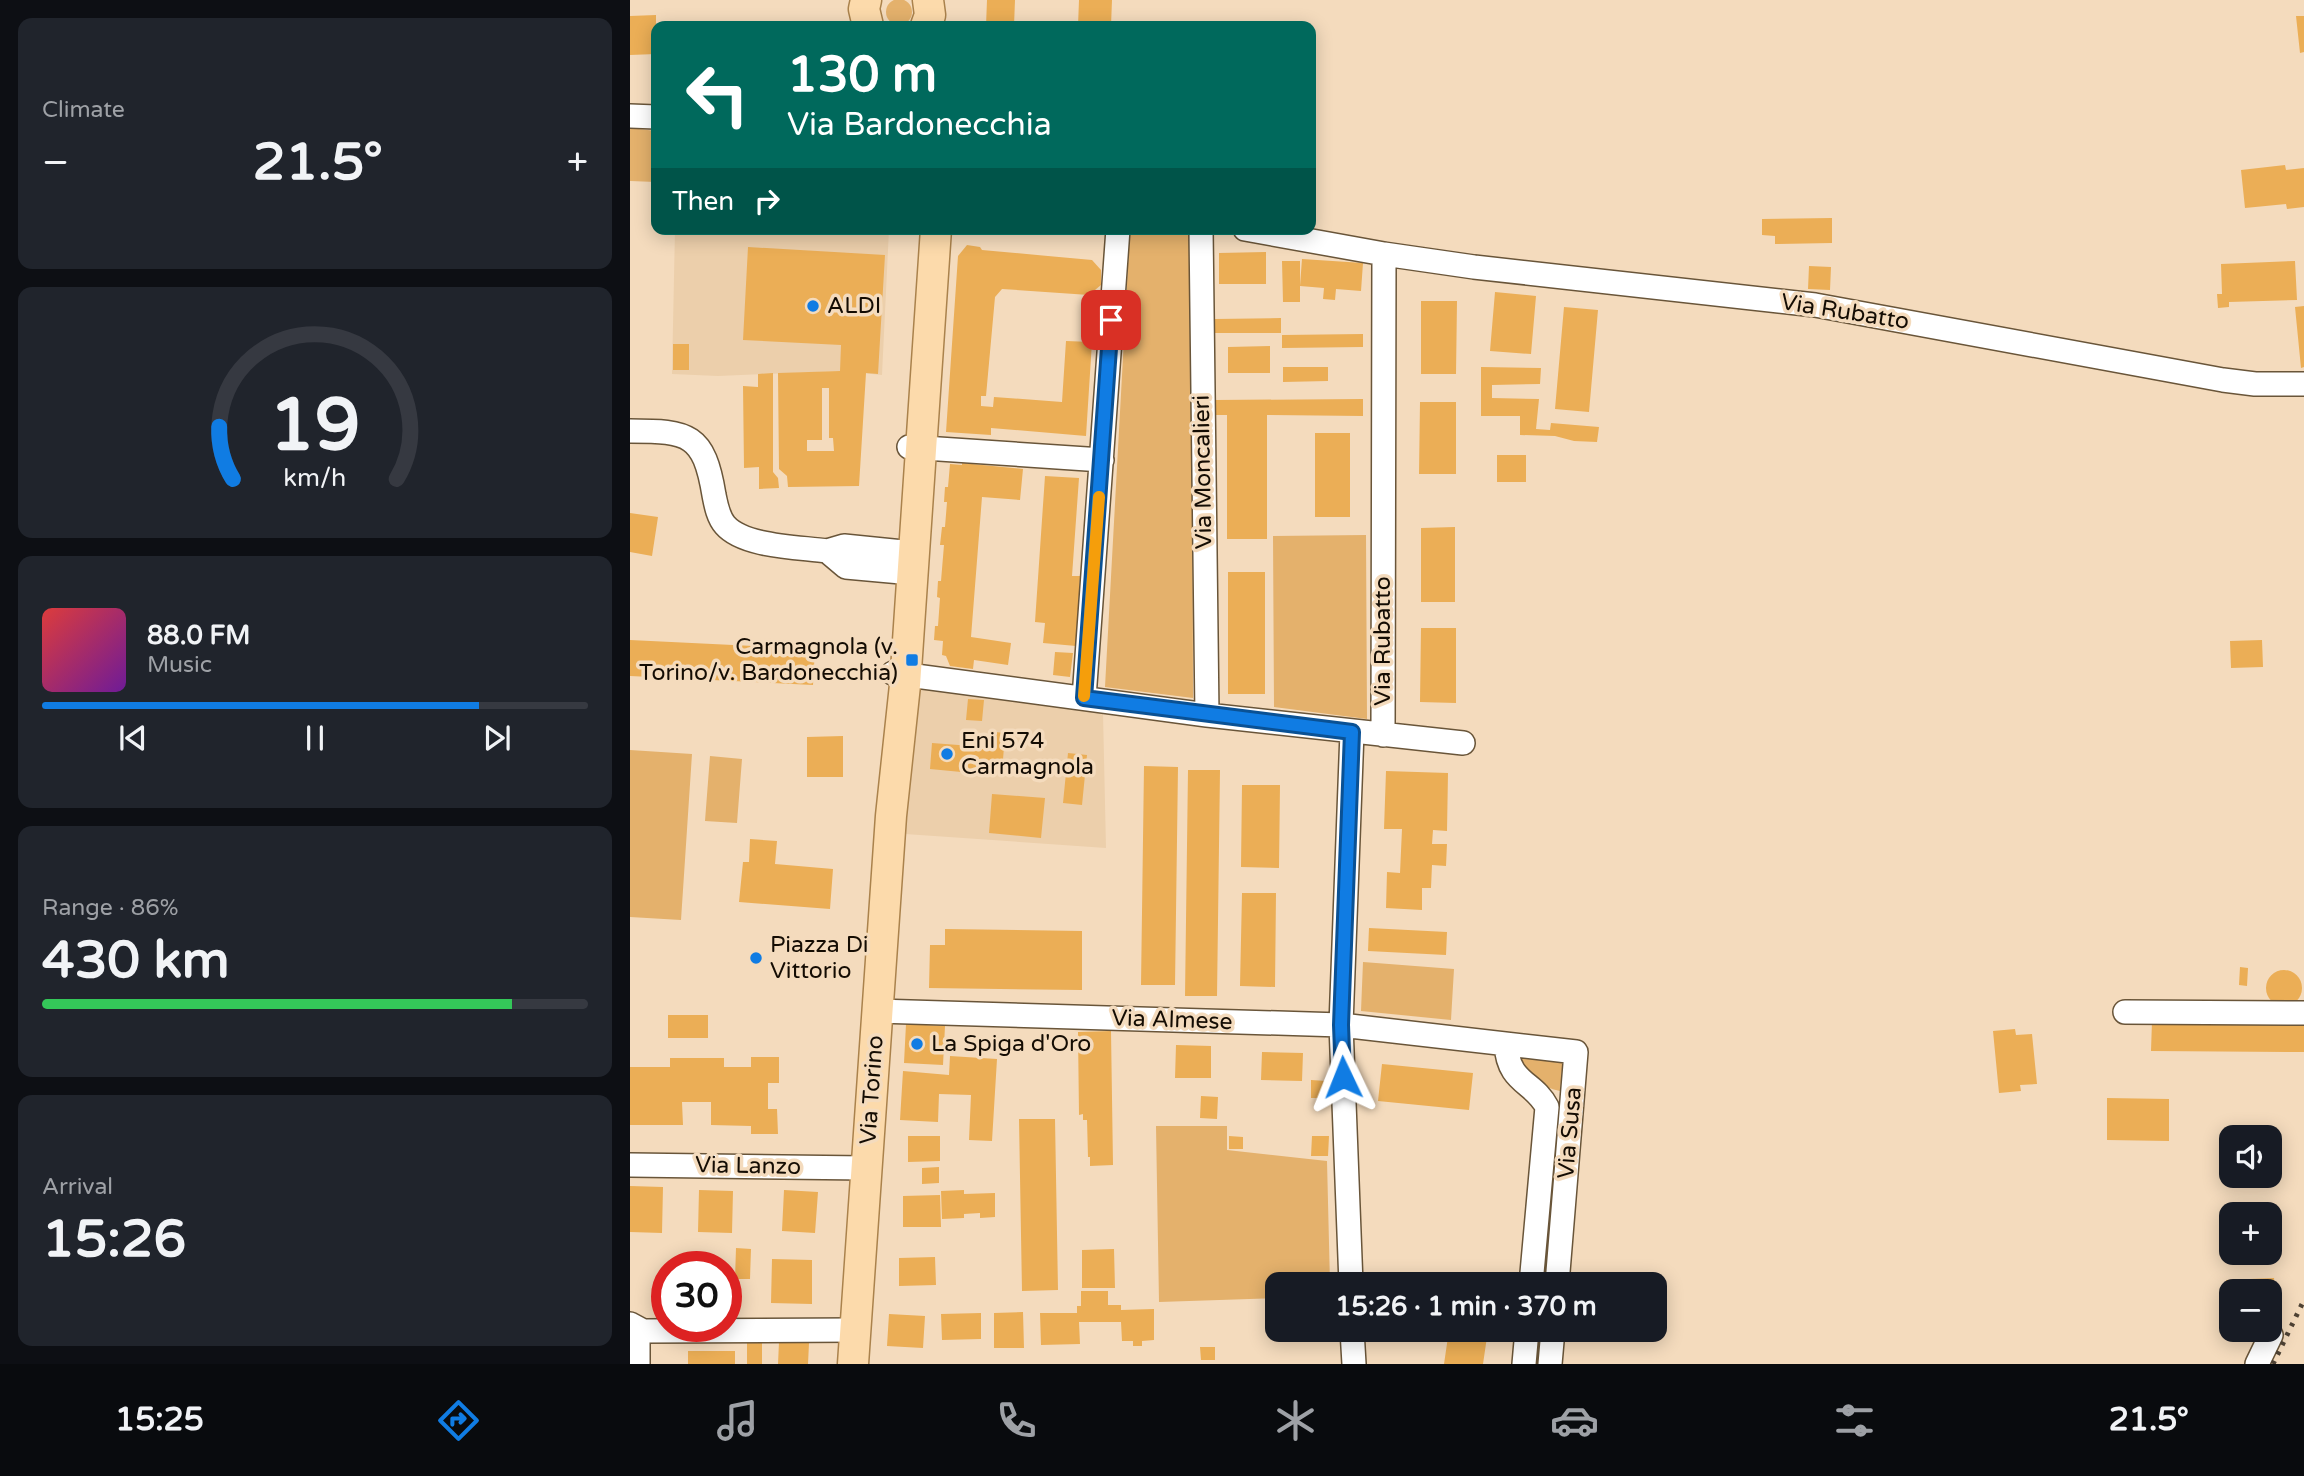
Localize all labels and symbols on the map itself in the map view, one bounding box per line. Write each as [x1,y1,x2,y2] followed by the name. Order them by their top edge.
[1779,288,1911,336] street label: Via Rubatto
[1081,290,1141,350] pin
[827,292,881,320] place label: ALDI
[805,298,821,314] marker: ALDI
[1188,395,1218,549] street label: Via Moncalieri
[1369,576,1397,706] street label: Via Rubatto
[639,633,898,687] place label: Carmagnola (v. Torino/v. Bardonecchia)
[904,652,920,668] marker: Carmagnola (v. Torino/v. Bardonecchia)
[961,727,1094,781] place label: Eni 574 Carmagnola
[939,746,955,762] marker: Eni 574 Carmagnola
[770,931,869,985] place label: Piazza Di Vittorio
[748,950,764,966] marker: Piazza Di Vittorio
[1111,1004,1233,1036] street label: Via Almese
[931,1030,1091,1058] place label: La Spiga d'Oro
[854,1034,890,1146] street label: Via Torino
[909,1036,925,1052] marker: La Spiga d'Oro
[1306,1040,1380,1114] position arrow
[1552,1086,1588,1180] street label: Via Susa
[695,1151,801,1181] street label: Via Lanzo
[651,1251,742,1342] speed limit sign: 30

